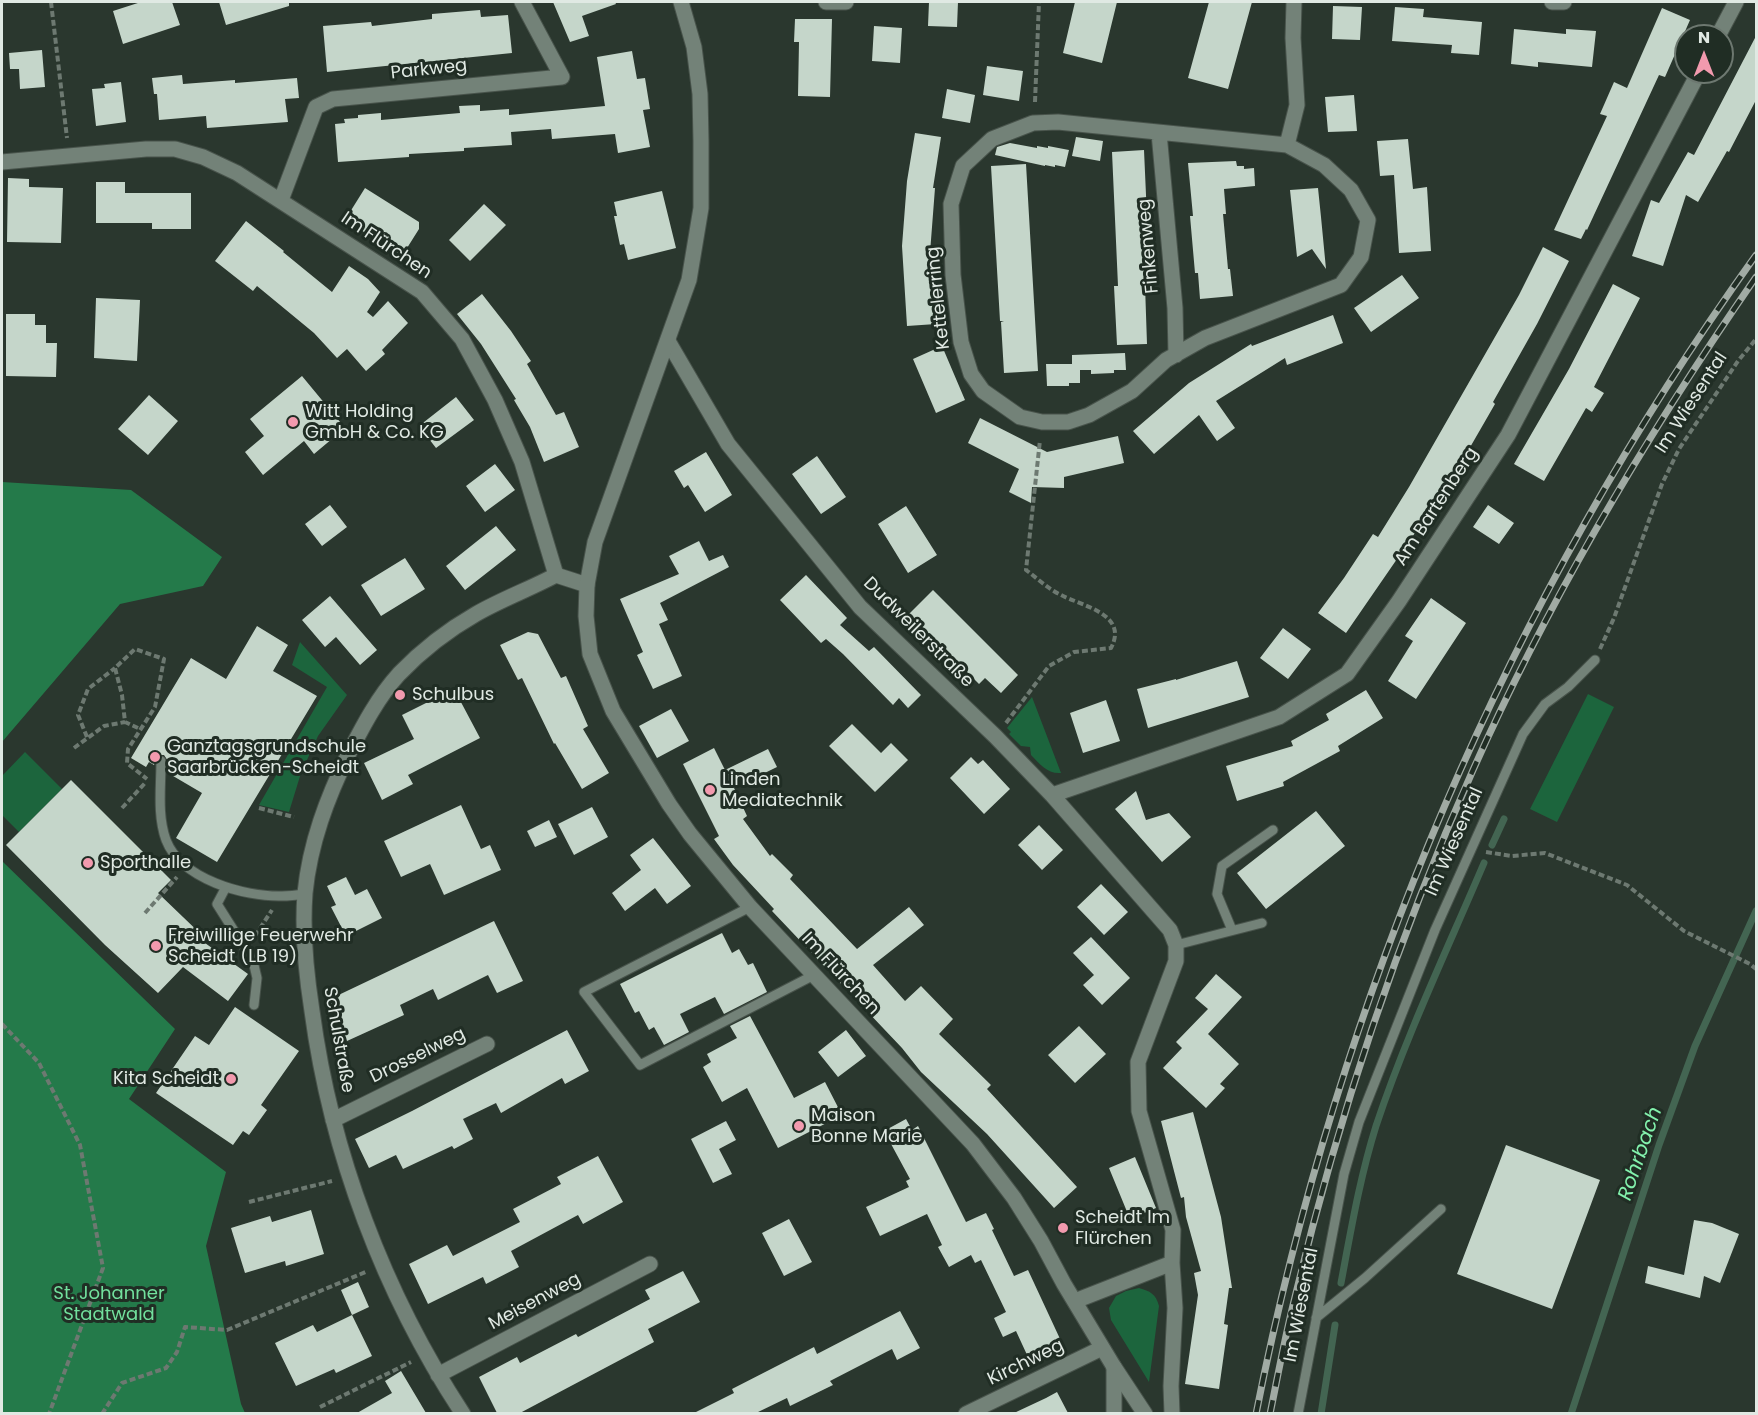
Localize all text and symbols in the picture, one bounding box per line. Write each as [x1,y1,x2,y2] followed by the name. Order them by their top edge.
[1674,24,1734,84] north arrow
[1698,26,1710,49] text: N
[390,55,468,85] street label: Parkweg
[1134,198,1164,294] street label: Finkenweg
[337,208,435,284] street label: Im Flürchen
[923,245,955,351] street label: Kettelerring
[1651,348,1733,458] street label: Im Wiesental
[305,401,444,444] place label: Witt Holding GmbH & Co. KG
[286,415,300,429] marker: Witt Holding GmbH & Co. KG
[1391,444,1483,570] street label: Am Bartenberg
[858,573,978,693] street label: Dudweilerstraße
[412,684,494,706] place label: Schulbus
[393,688,407,702] marker: Schulbus
[167,736,366,778] place label: Ganztagsgrundschule Saarbrücken-Scheidt
[148,750,162,764] marker: Ganztagsgrundschule Saarbrücken-Scheidt
[722,769,843,812] place label: Linden Mediatechnik
[703,783,717,797] marker: Linden Mediatechnik
[1422,785,1488,899] street label: Im Wiesental
[100,852,191,874] place label: Sporthalle
[81,856,95,870] marker: Sporthalle
[168,925,354,968] place label: Freiwillige Feuerwehr Scheidt (LB 19)
[796,928,884,1020] street label: Im Flürchen
[149,939,163,953] marker: Freiwillige Feuerwehr Scheidt (LB 19)
[318,985,358,1095] street label: Schulstraße
[367,1024,469,1088] street label: Drosselweg
[113,1068,219,1090] place label: Kita Scheidt
[224,1072,238,1086] marker: Kita Scheidt
[1614,1104,1668,1204] water label: Rohrbach
[811,1105,923,1148] place label: Maison Bonne Marie
[792,1119,806,1133] marker: Maison Bonne Marie
[1075,1207,1170,1250] place label: Scheidt Im Flürchen
[1056,1221,1070,1235] marker: Scheidt Im Flürchen
[1280,1246,1324,1364] street label: Im Wiesental
[485,1269,585,1335] street label: Meisenweg
[53,1283,165,1326] park label: St. Johanner Stadtwald
[984,1335,1068,1391] street label: Kirchweg

